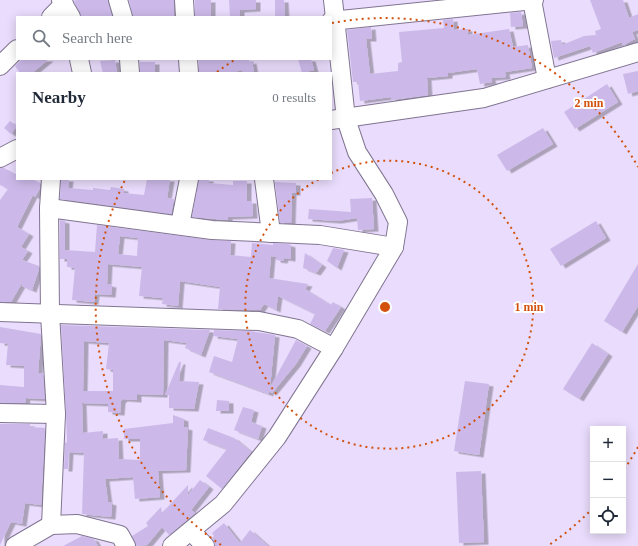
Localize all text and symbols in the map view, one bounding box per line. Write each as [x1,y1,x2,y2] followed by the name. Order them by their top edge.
[16,16,332,60] search box
[30,27,52,49] icon: search
[62,30,132,46] text: Search here
[32,88,86,107] text: Nearby
[272,90,316,105] text: 0 results
[574,96,604,110] text: 2 min
[378,300,392,314] centre of rings
[514,300,544,314] text: 1 min
[590,426,626,534] map controls
[590,426,626,462] button: +
[590,462,626,498] button: −
[590,498,626,534] button: locate

